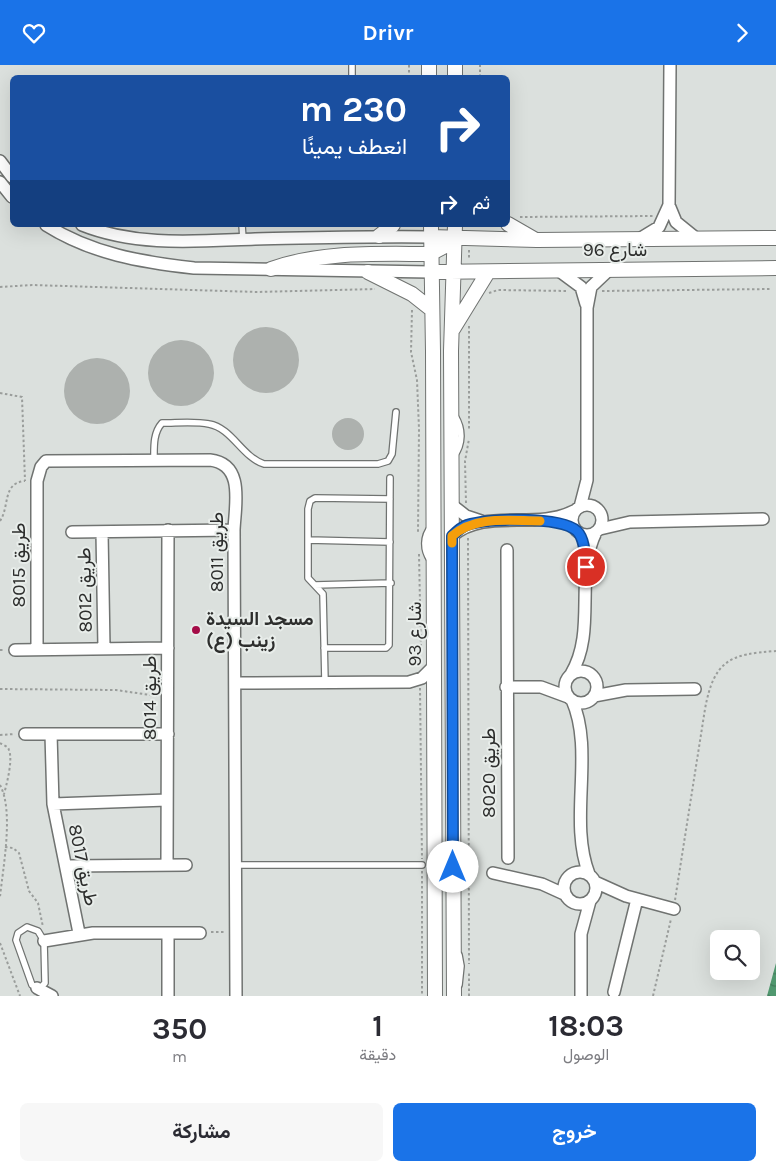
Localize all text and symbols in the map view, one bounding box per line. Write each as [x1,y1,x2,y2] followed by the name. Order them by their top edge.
[20,19,48,47] icon: heart
[728,19,756,47] icon: forward
[363,20,414,46] text: Drivr
[300,89,407,130] text: 230 m
[425,95,490,160] icon: right
[302,134,407,160] text: انعطف يمينًا
[434,190,462,218] icon: right
[472,192,490,214] text: ثم
[583,239,647,262] street label: شارع 96
[206,512,228,592] street label: طريق 8011
[8,523,30,607] street label: طريق 8015
[565,546,607,588] pin
[73,547,97,633] street label: طريق 8012
[572,553,600,581] icon: arrive
[404,601,427,666] street label: شارع 93
[206,608,314,653] place label: مسجد السيدة زينب (ع)
[190,624,202,636] marker: مسجد السيدة زينب (ع)
[139,656,161,740] street label: طريق 8014
[478,728,500,818] street label: طريق 8020
[64,822,102,908] street label: طريق 8017
[426,840,478,892] position arrow
[710,930,760,980] map controls
[710,930,760,980] button: search
[372,1008,383,1044] text: 1
[548,1008,624,1044] text: 18:03
[152,1011,207,1047] text: 350
[359,1045,396,1064] text: دقيقة
[563,1045,609,1064] text: الوصول
[172,1047,187,1066] text: m
[20,1103,383,1161] button: مشاركة
[393,1103,756,1161] button: خروج

